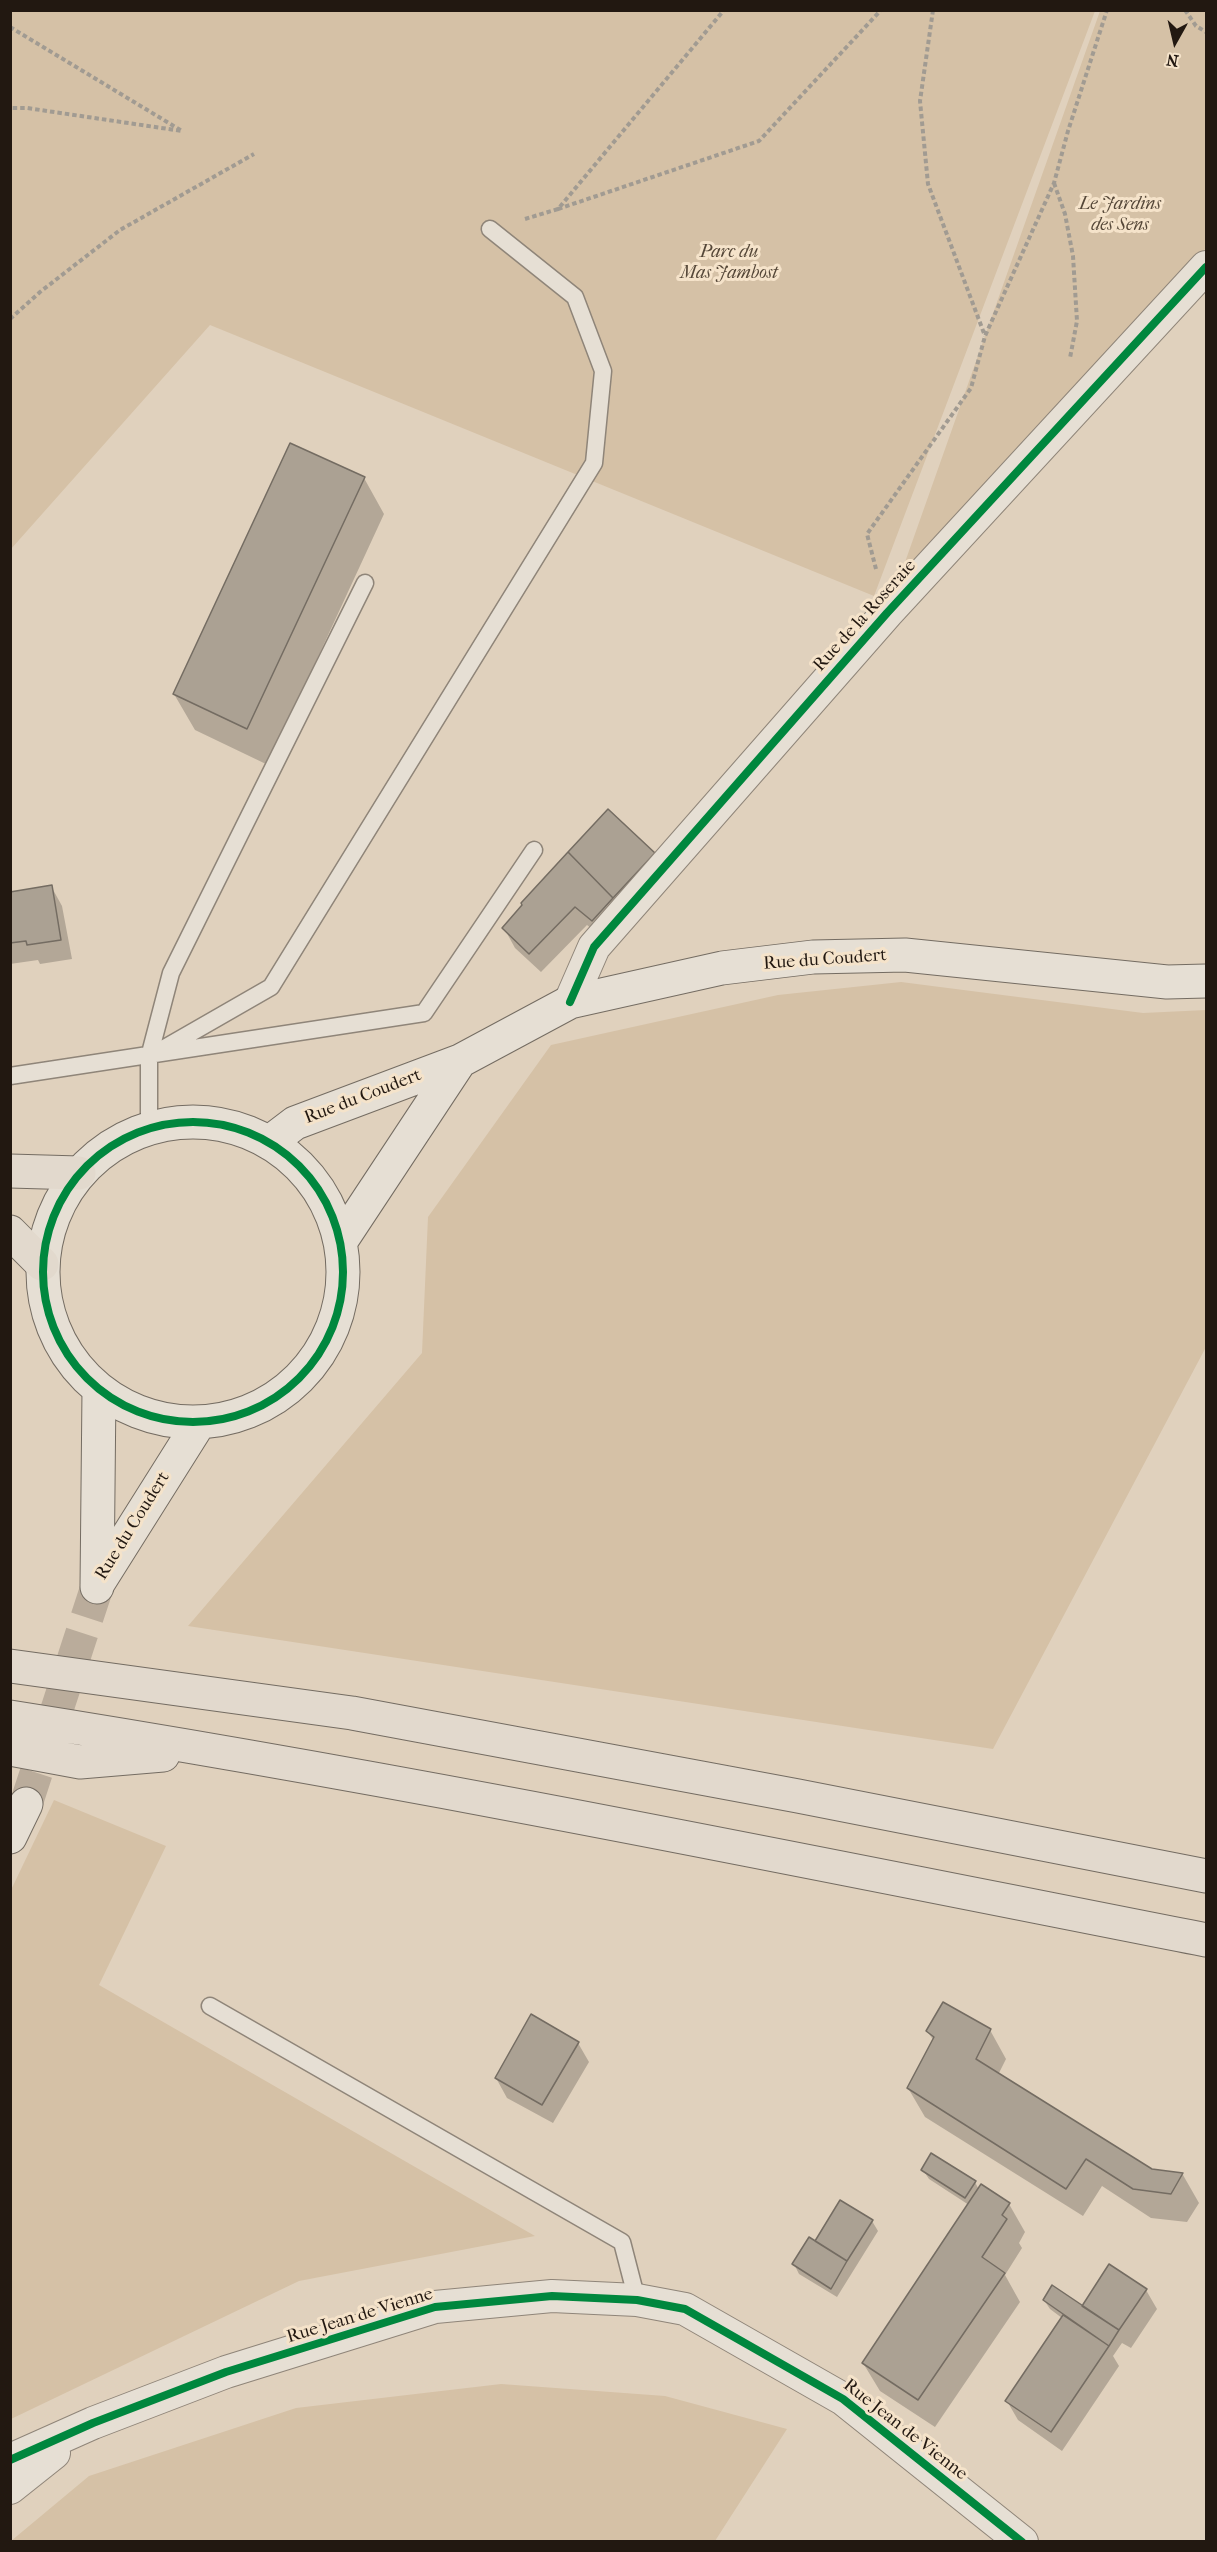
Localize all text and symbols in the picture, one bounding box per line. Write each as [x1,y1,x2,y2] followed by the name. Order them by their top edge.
[1145,12,1205,72] north arrow
[1165,50,1180,71] text: N
[1079,194,1161,236] park label: Le Jardins des Sens
[680,242,778,284] park label: Parc du Mas Jambost
[809,556,921,676] street label: Rue de la Roseraie
[763,945,887,975] street label: Rue du Coudert
[301,1065,425,1129] street label: Rue du Coudert
[91,1468,175,1584] street label: Rue du Coudert
[284,2284,436,2348] street label: Rue Jean de Vienne
[839,2375,971,2485] street label: Rue Jean de Vienne

